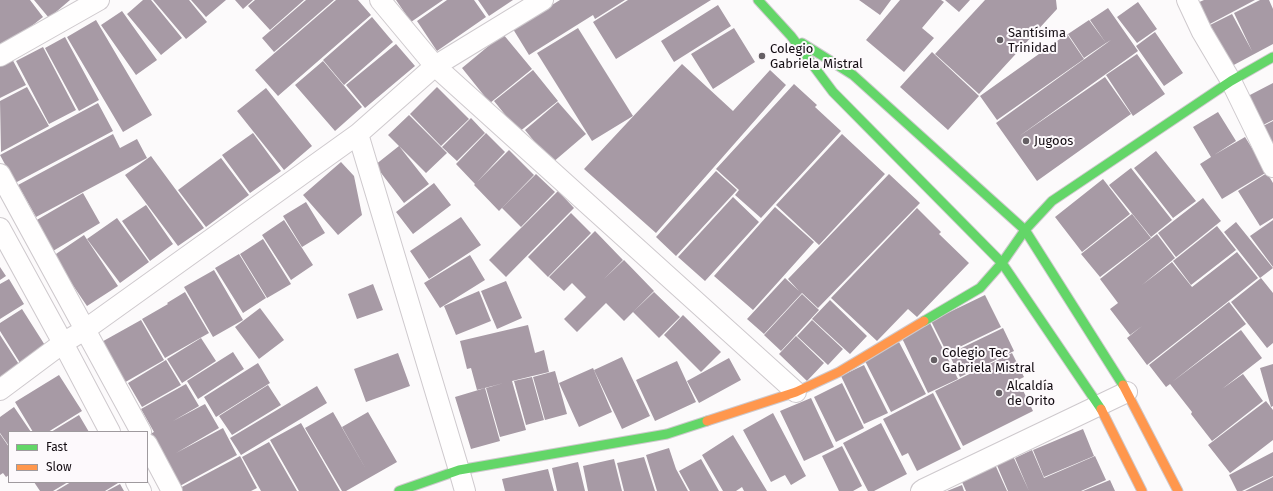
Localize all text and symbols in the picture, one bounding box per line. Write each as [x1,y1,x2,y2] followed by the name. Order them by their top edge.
[1008,25,1066,56] place label: Santísima Trinidad
[995,35,1005,45] marker: Santísima Trinidad
[770,41,863,72] place label: Colegio Gabriela Mistral
[757,51,767,61] marker: Colegio Gabriela Mistral
[1034,133,1073,149] place label: Jugoos
[1021,136,1031,146] marker: Jugoos
[942,345,1035,376] place label: Colegio Tec Gabriela Mistral
[929,355,939,365] marker: Colegio Tec Gabriela Mistral
[1007,378,1055,409] place label: Alcaldía de Orito
[994,388,1004,398] marker: Alcaldía de Orito
[8,431,148,483] legend
[46,440,68,454] text: Fast
[46,460,72,474] text: Slow

